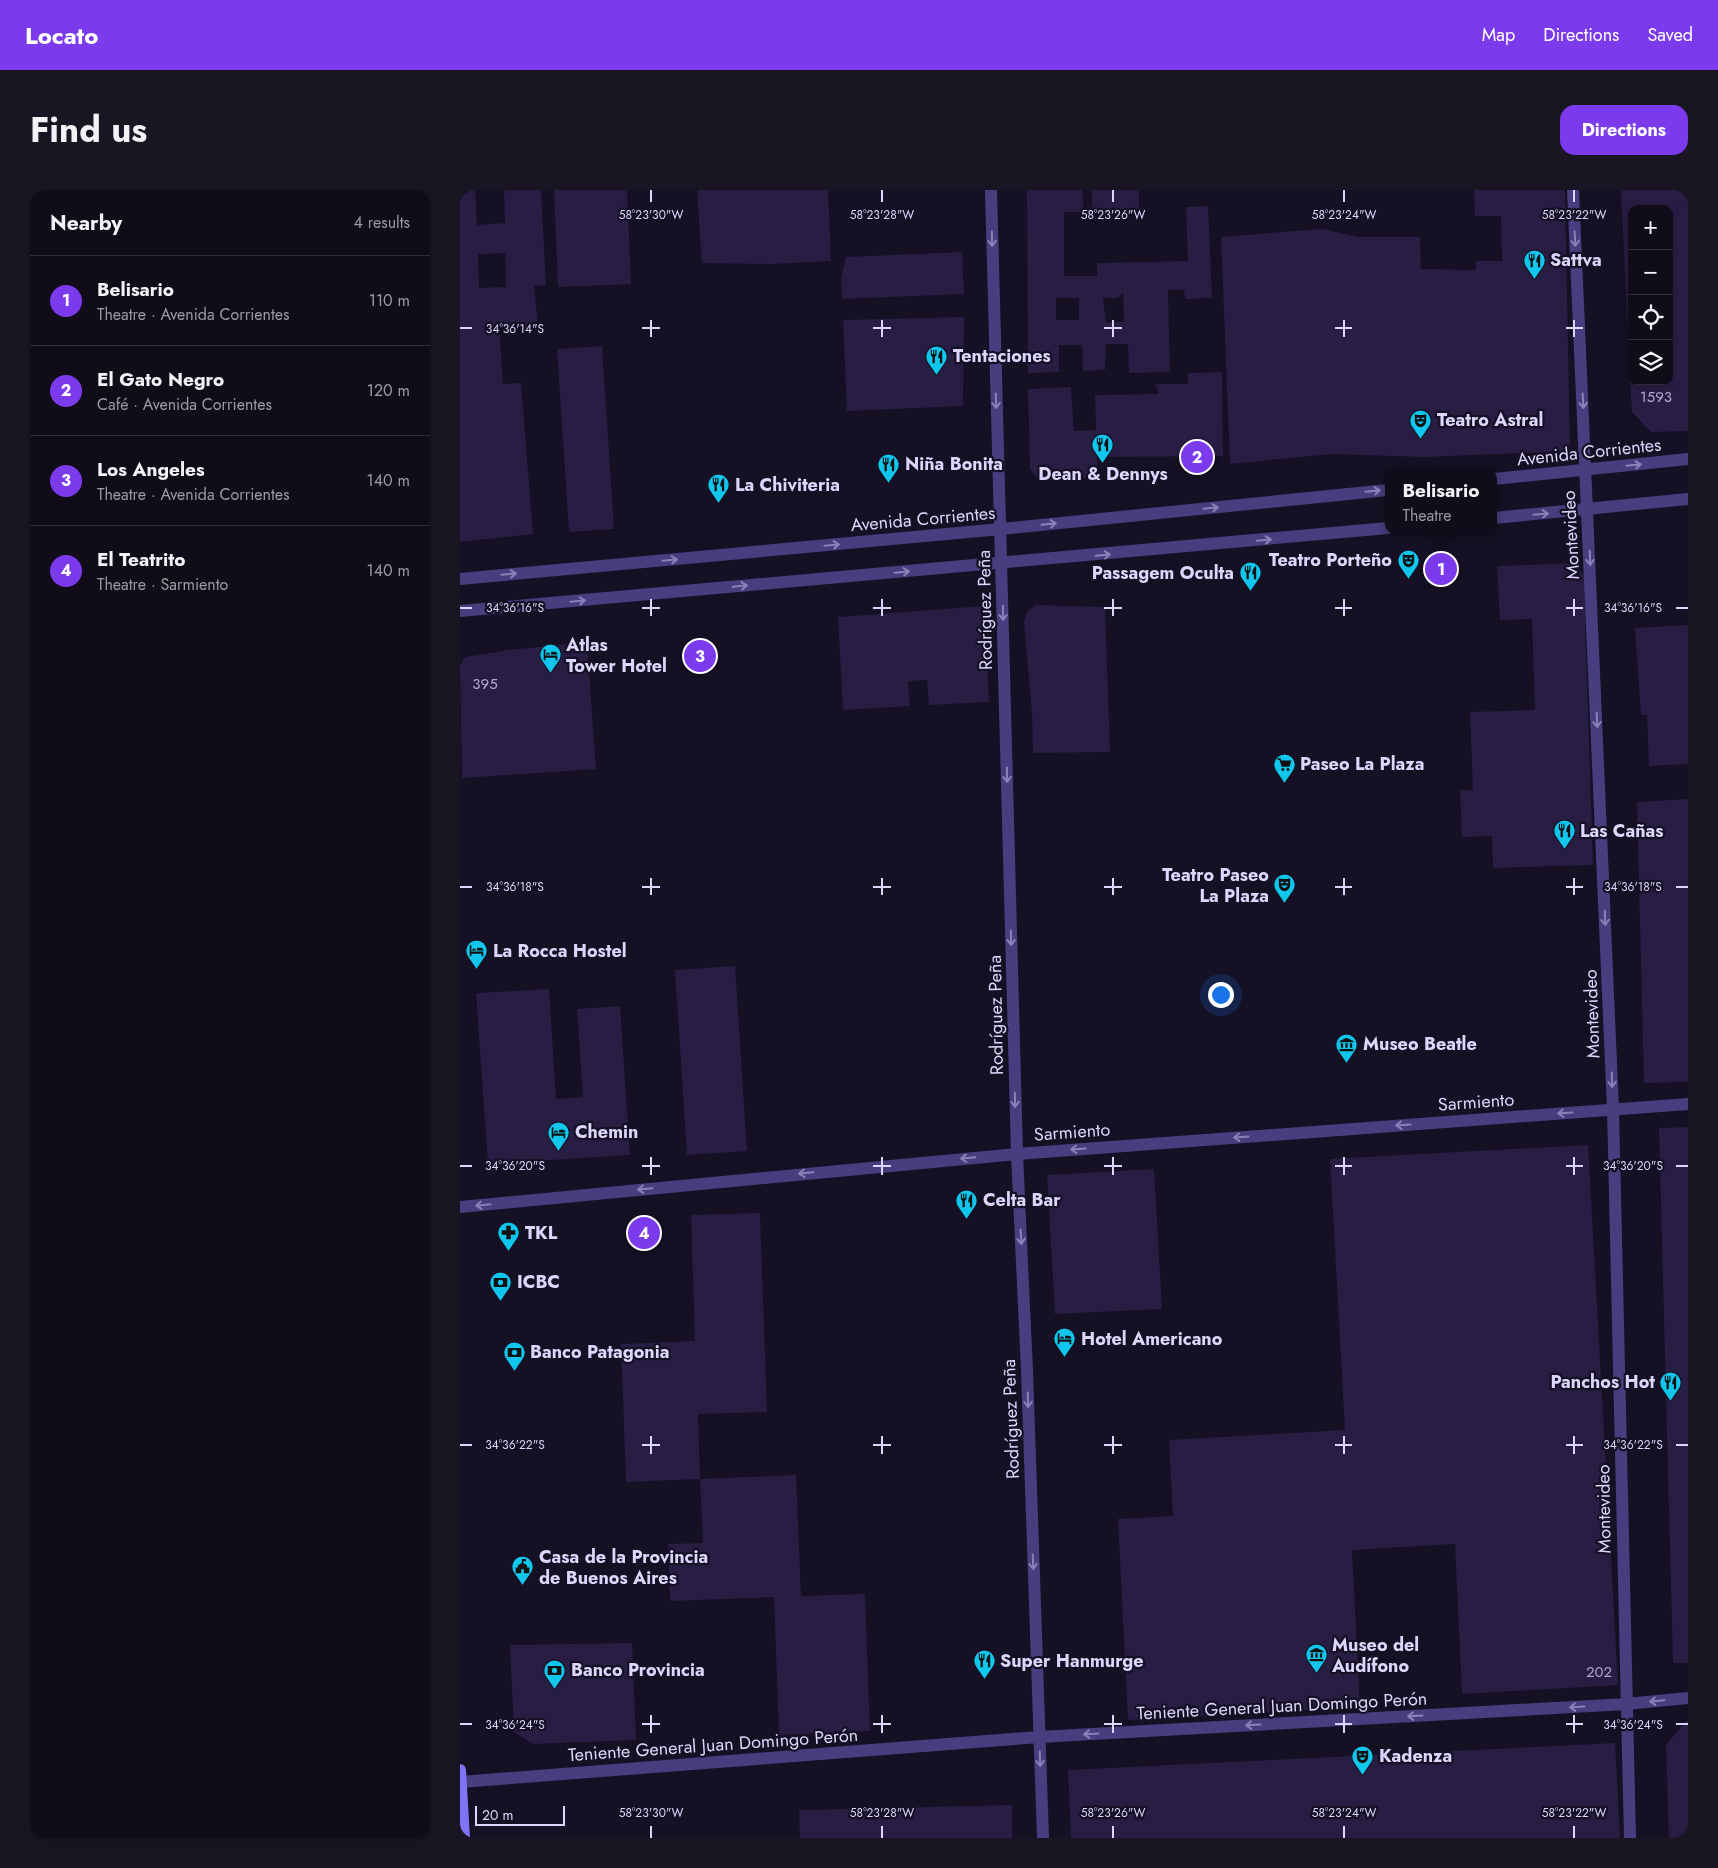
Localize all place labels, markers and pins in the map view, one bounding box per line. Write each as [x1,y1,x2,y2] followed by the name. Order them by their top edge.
[1550,247,1602,273] place label: Sattva
[1522,248,1546,279] restaurant icon: Sattva
[953,343,1051,369] place label: Tentaciones
[925,344,949,375] restaurant icon: Tentaciones
[1437,407,1543,433] place label: Teatro Astral
[1409,408,1433,439] theatre icon: Teatro Astral
[1091,432,1115,463] restaurant icon: Dean & Dennys
[1181,438,1213,476] pin: 2
[905,451,1003,477] place label: Niña Bonita
[877,452,901,483] restaurant icon: Niña Bonita
[1038,461,1168,487] place label: Dean & Dennys
[735,472,840,498] place label: La Chiviteria
[707,473,731,504] restaurant icon: La Chiviteria
[1269,547,1392,573] place label: Teatro Porteño
[1396,548,1420,579] theatre icon: Teatro Porteño
[1425,550,1457,588] pin: 1
[1092,560,1234,586] place label: Passagem Oculta
[1238,561,1262,592] restaurant icon: Passagem Oculta
[565,632,667,679] place label: Atlas Tower Hotel
[684,637,716,675] pin: 3
[538,643,562,674] hotel icon: Atlas Tower Hotel
[1300,751,1424,777] place label: Paseo La Plaza
[1272,752,1296,783] supermarket icon: Paseo La Plaza
[1580,818,1663,844] place label: Las Cañas
[1552,819,1576,850] restaurant icon: Las Cañas
[1162,862,1269,909] place label: Teatro Paseo La Plaza
[1273,873,1297,904] theatre icon: Teatro Paseo La Plaza
[493,938,627,964] place label: La Rocca Hostel
[465,939,489,970] hotel icon: La Rocca Hostel
[1363,1031,1477,1057] place label: Museo Beatle
[1335,1032,1359,1063] museum icon: Museo Beatle
[575,1119,638,1145] place label: Chemin
[547,1120,571,1151] hotel icon: Chemin
[983,1187,1061,1213] place label: Celta Bar
[955,1188,979,1219] restaurant icon: Celta Bar
[628,1214,660,1252] pin: 4
[525,1220,558,1246] place label: TKL
[497,1221,521,1252] pharmacy icon: TKL
[517,1269,560,1295] place label: ICBC
[489,1270,513,1301] bank icon: ICBC
[1081,1326,1223,1352] place label: Hotel Americano
[1053,1327,1077,1358] hotel icon: Hotel Americano
[530,1339,669,1365] place label: Banco Patagonia
[502,1340,526,1371] bank icon: Banco Patagonia
[1550,1369,1655,1395] place label: Panchos Hot
[1659,1370,1683,1401] restaurant icon: Panchos Hot
[539,1544,708,1591] place label: Casa de la Provincia de Buenos Aires
[511,1555,535,1586] public building icon: Casa de la Provincia de Buenos Aires
[1331,1632,1419,1679] place label: Museo del Audífono
[1304,1643,1328,1674] museum icon: Museo del Audífono
[1000,1648,1144,1674] place label: Super Hanmurge
[972,1649,996,1680] restaurant icon: Super Hanmurge
[571,1657,705,1683] place label: Banco Provincia
[543,1658,567,1689] bank icon: Banco Provincia
[1379,1743,1452,1769] place label: Kadenza
[1351,1744,1375,1775] theatre icon: Kadenza

